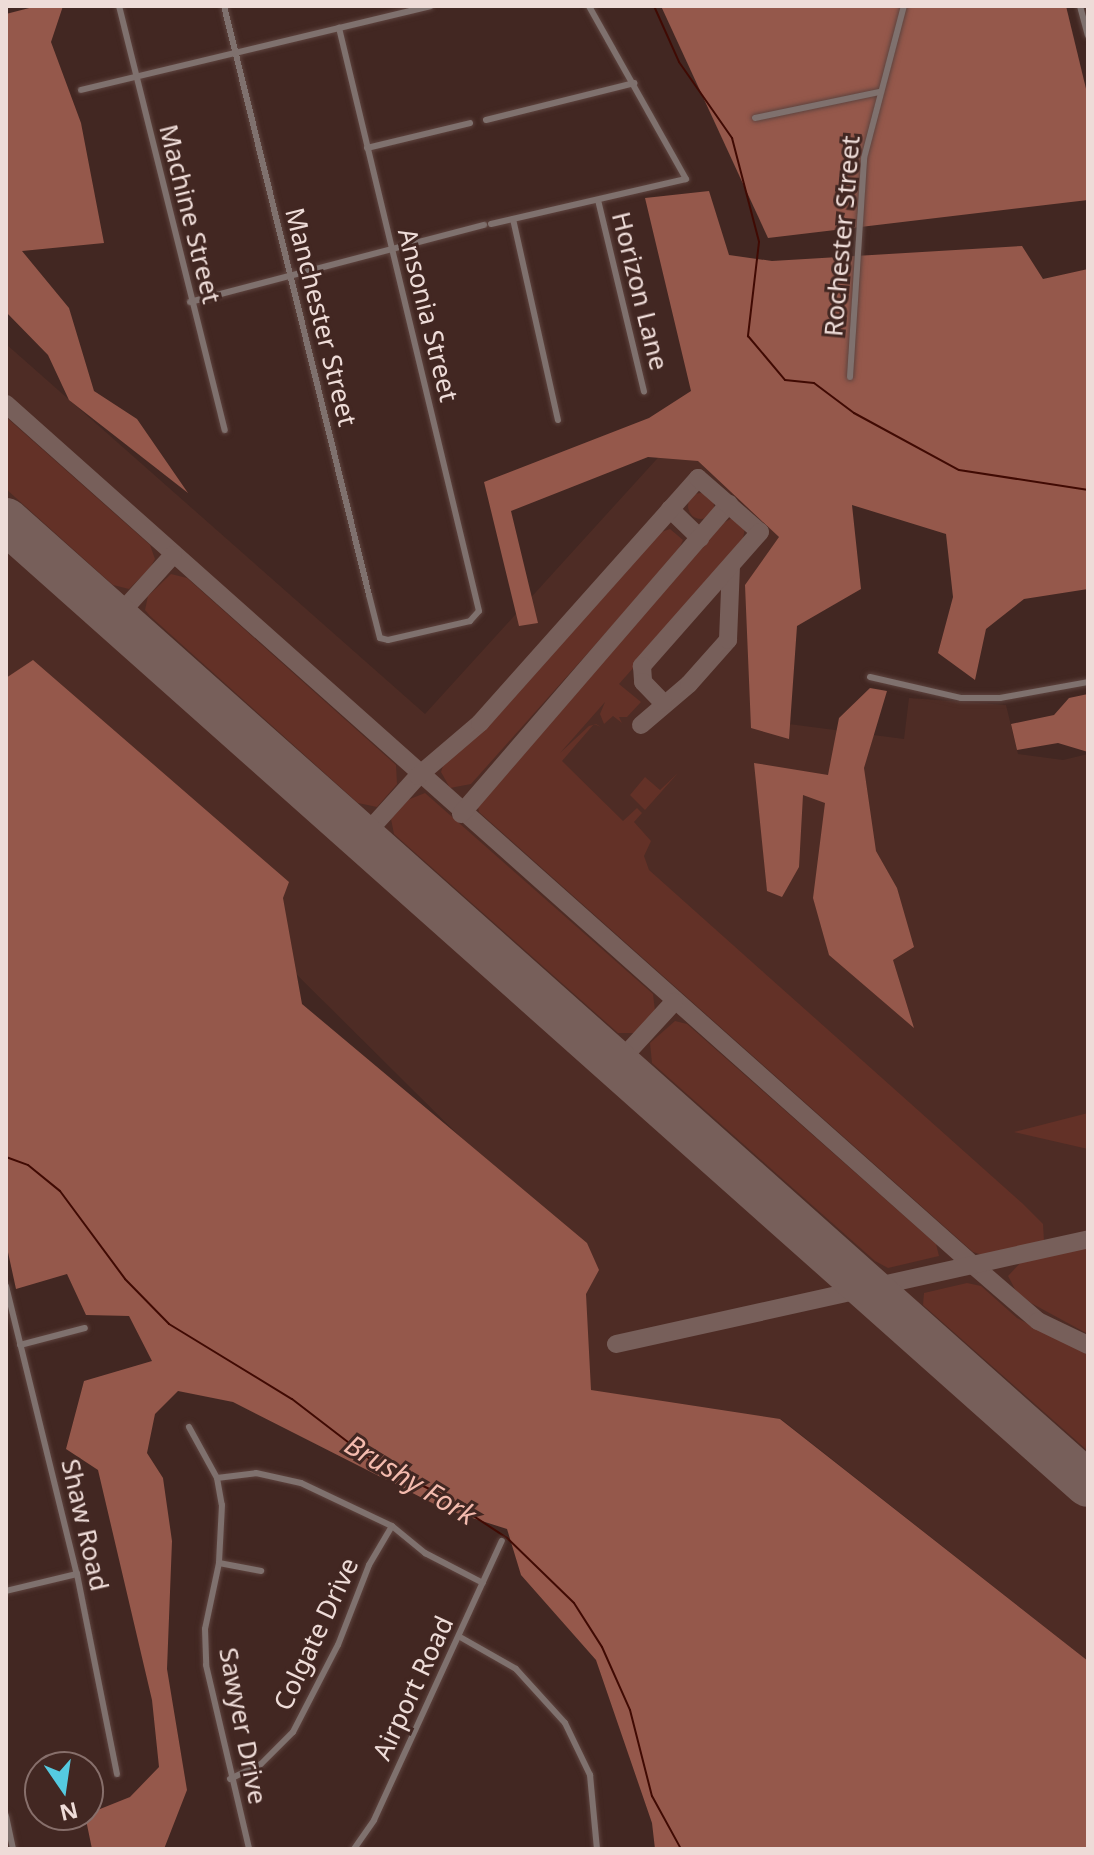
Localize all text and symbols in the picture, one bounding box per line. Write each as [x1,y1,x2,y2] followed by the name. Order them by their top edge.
[153,121,227,307] street label: Machine Street
[818,134,866,338] street label: Rochester Street
[279,205,363,429] street label: Manchester Street
[605,209,675,373] street label: Horizon Lane
[391,225,465,405] street label: Ansonia Street
[339,1427,483,1531] water label: Brushy Fork
[55,1456,115,1594] street label: Shaw Road
[267,1553,365,1715] street label: Colgate Drive
[366,1611,460,1765] street label: Airport Road
[213,1645,273,1807] street label: Sawyer Drive
[24,1751,104,1831] north arrow
[57,1796,81,1829] text: N

